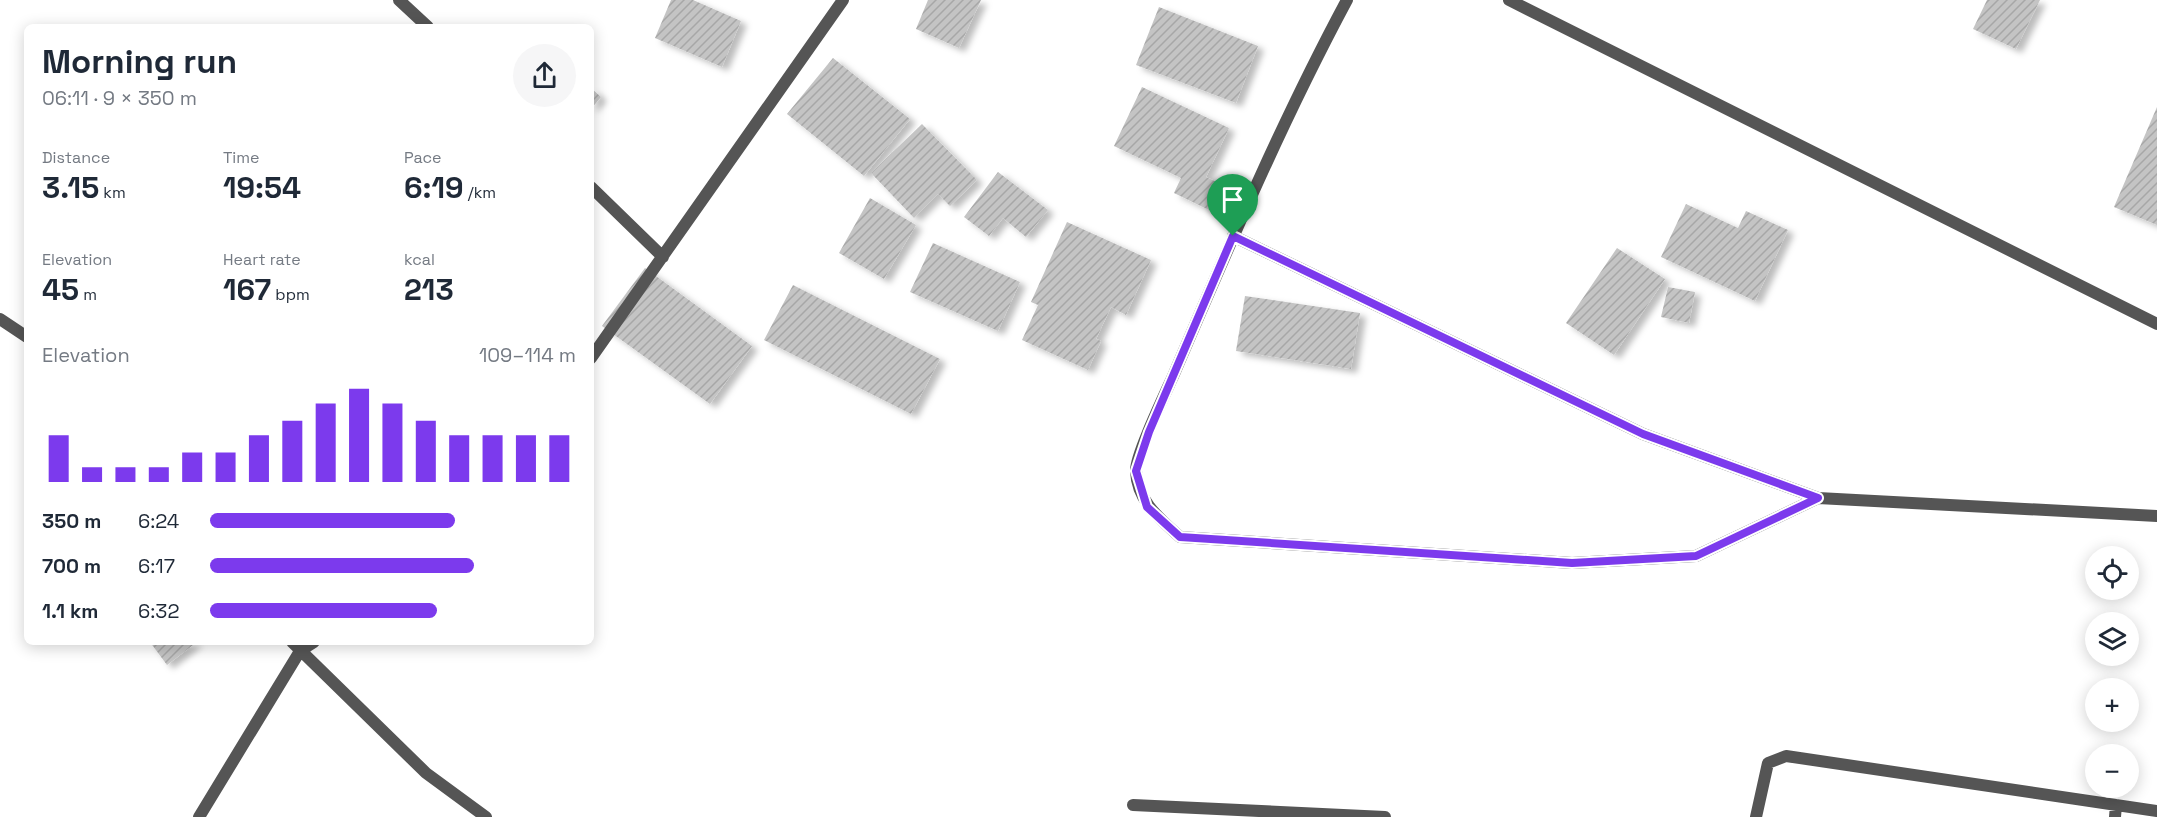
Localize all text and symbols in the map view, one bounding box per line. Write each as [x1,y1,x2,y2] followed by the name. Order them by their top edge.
[42,41,237,83] text: Morning run
[513,44,576,107] button: share
[42,85,197,111] text: 06:11 · 9 × 350 m
[42,147,110,168] text: Distance
[223,147,259,168] text: Time
[404,147,441,168] text: Pace
[42,168,99,207] text: 3.15
[223,168,301,207] text: 19:54
[404,168,464,207] text: 6:19
[1207,174,1258,236] pin
[99,182,126,203] text: km
[464,182,496,203] text: /km
[1216,183,1249,216] icon: arrive
[42,249,112,270] text: Elevation
[223,249,301,270] text: Heart rate
[404,249,435,270] text: kcal
[42,270,79,309] text: 45
[223,270,271,309] text: 167
[404,270,454,309] text: 213
[79,284,97,305] text: m
[271,284,310,305] text: bpm
[42,342,130,368] text: Elevation
[479,342,576,368] text: 109–114 m
[42,508,101,534] text: 350 m
[138,508,179,534] text: 6:24
[2085,546,2139,798] map controls
[2085,546,2139,600] button: locate
[42,553,101,579] text: 700 m
[138,553,175,579] text: 6:17
[42,598,98,624] text: 1.1 km
[138,598,179,624] text: 6:32
[2085,612,2139,666] button: layers
[2085,678,2139,732] button: +
[2085,744,2139,798] button: −

